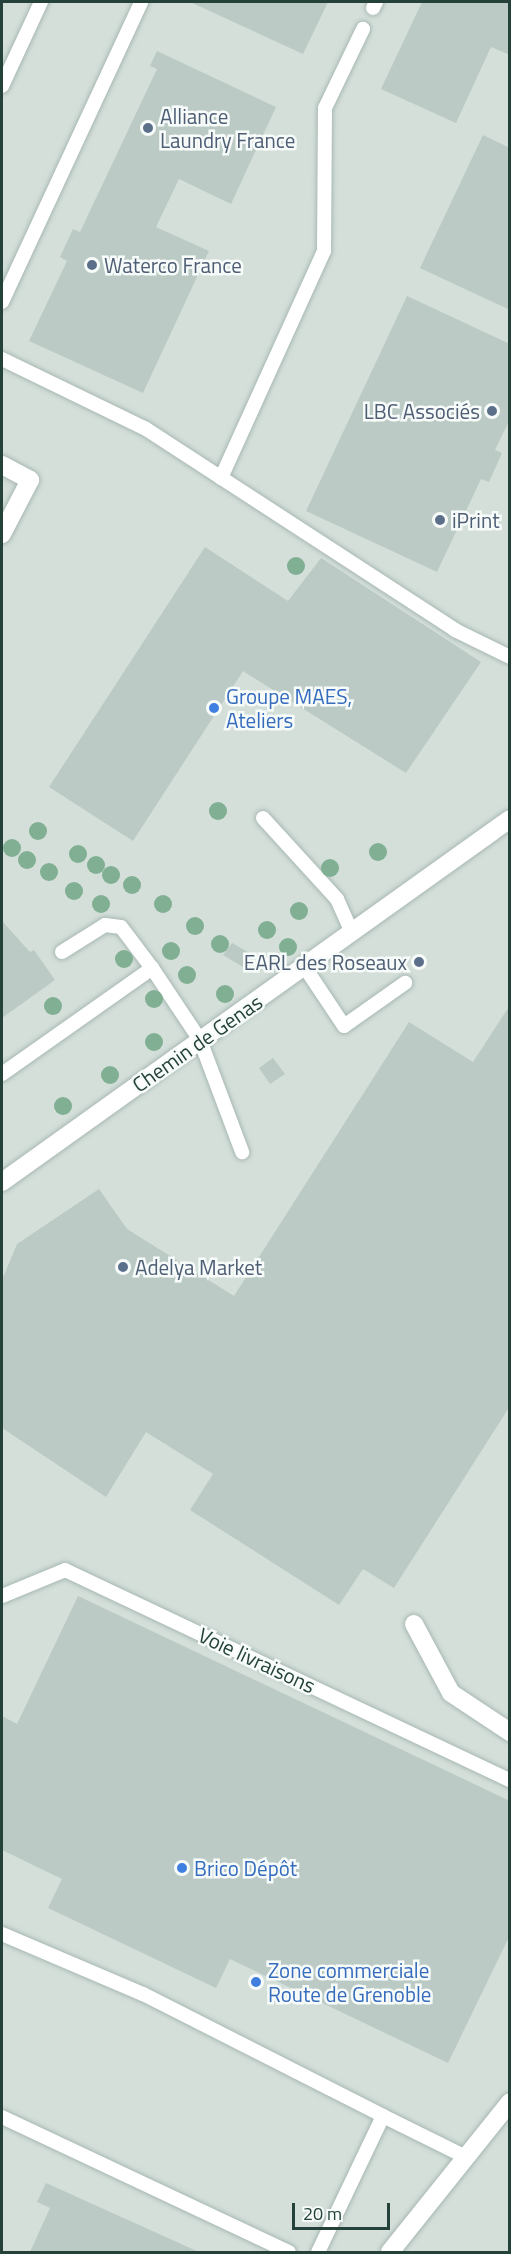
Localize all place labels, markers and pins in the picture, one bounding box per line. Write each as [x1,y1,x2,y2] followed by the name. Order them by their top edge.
[160,103,295,153] place label: Alliance Laundry France
[141,121,155,135] marker: Alliance Laundry France
[104,252,242,278] place label: Waterco France
[85,258,99,272] marker: Waterco France
[364,398,480,424] place label: LBC Associés
[485,404,499,418] marker: LBC Associés
[452,507,500,533] place label: iPrint
[433,513,447,527] marker: iPrint
[226,683,352,733] place label: Groupe MAES, Ateliers
[207,701,221,715] marker: Groupe MAES, Ateliers
[244,949,407,975] place label: EARL des Roseaux
[412,955,426,969] marker: EARL des Roseaux
[135,1254,262,1280] place label: Adelya Market
[116,1260,130,1274] marker: Adelya Market
[194,1855,297,1881] place label: Brico Dépôt
[175,1861,189,1875] marker: Brico Dépôt
[268,1957,431,2007] place label: Zone commerciale Route de Grenoble
[249,1975,263,1989] marker: Zone commerciale Route de Grenoble

